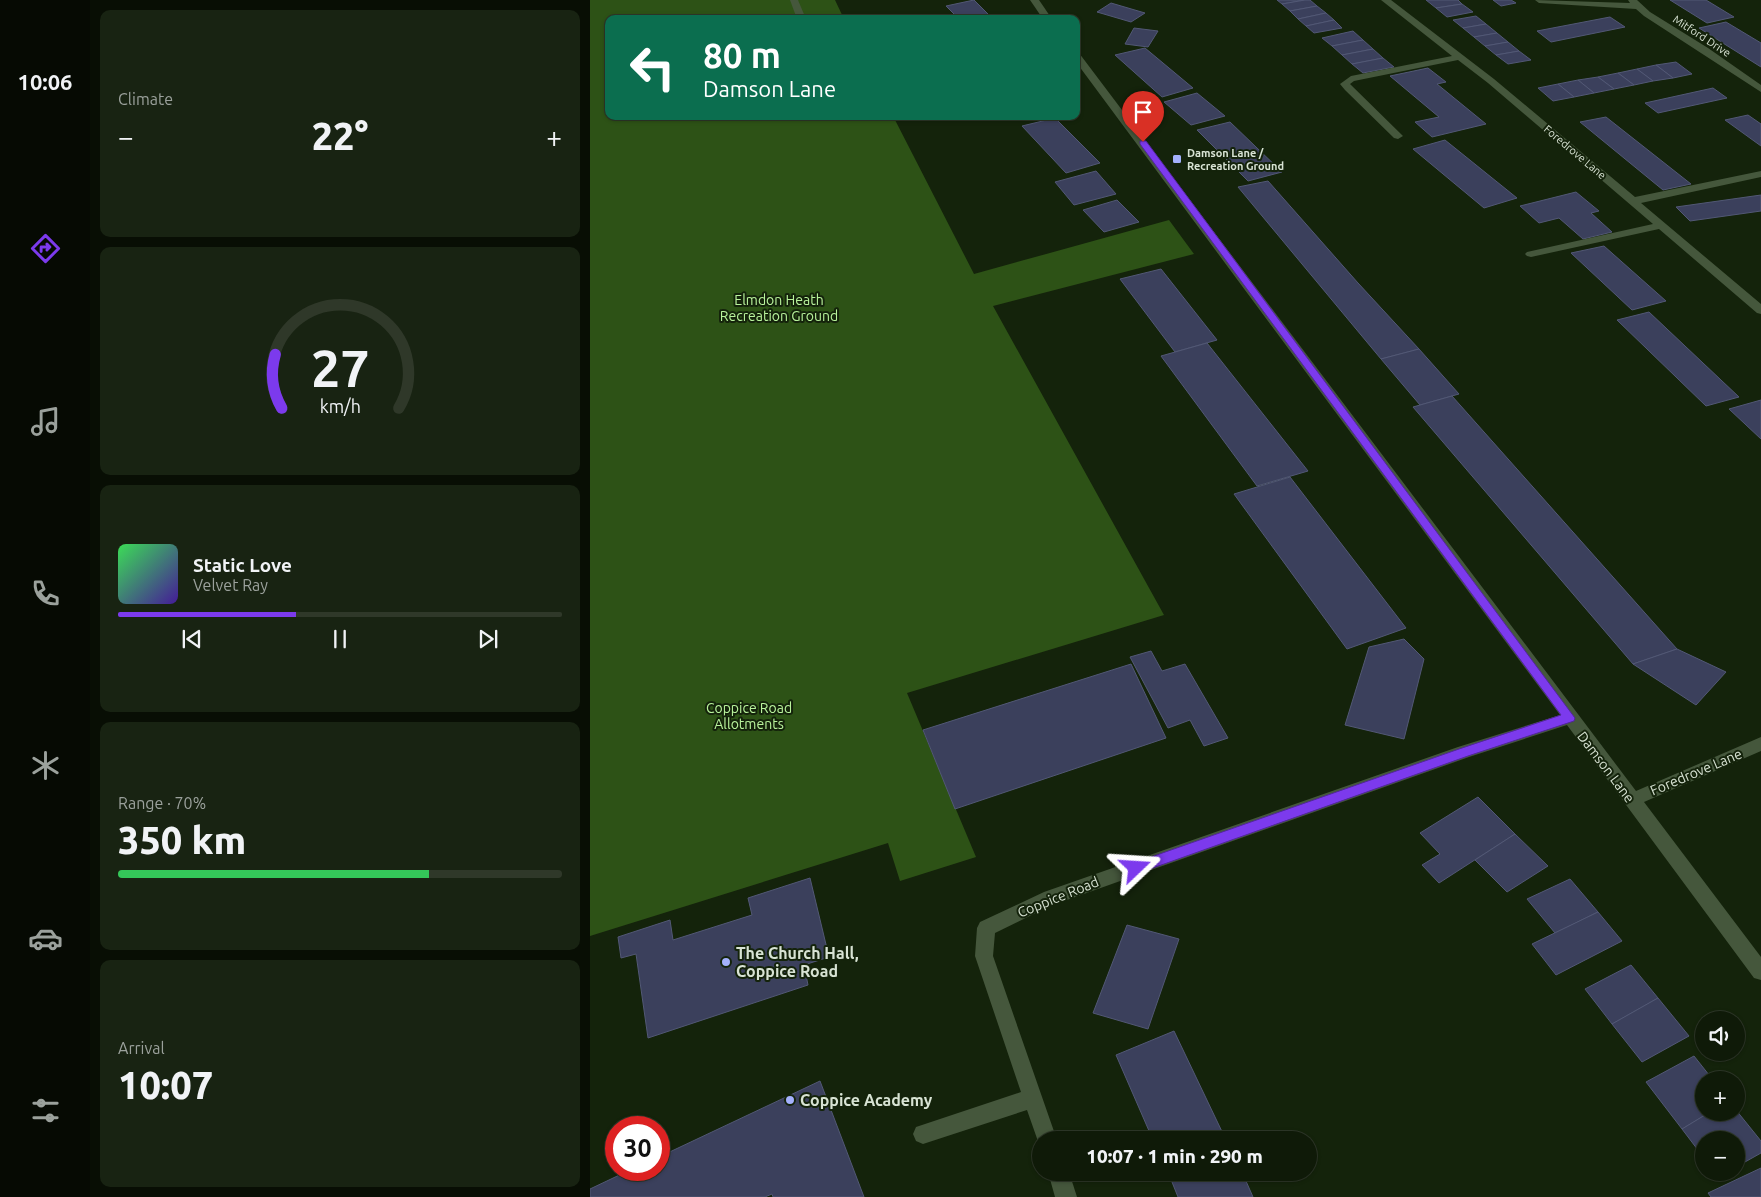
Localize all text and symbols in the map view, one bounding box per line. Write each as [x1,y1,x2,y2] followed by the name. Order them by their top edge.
[1671,13,1733,59] street label: Mitford Drive
[620,35,685,100] icon: left
[703,35,781,75] text: 80 m
[17,69,73,94] text: 10:06
[703,76,836,101] text: Damson Lane
[118,90,173,108] text: Climate
[1122,91,1164,142] pin
[1129,98,1157,126] icon: arrive
[312,115,368,157] text: 22°
[118,121,134,152] text: −
[546,121,562,152] text: +
[1542,123,1608,181] street label: Foredrove Lane
[1187,147,1284,172] place label: Damson Lane / Recreation Ground
[1171,153,1183,165] marker: Damson Lane / Recreation Ground
[28,231,63,266] icon: directions
[720,292,838,324] park label: Elmdon Heath Recreation Ground
[311,339,369,397] text: 27
[319,396,361,416] text: km/h
[28,404,63,439] icon: music
[193,554,292,576] text: Static Love
[28,576,63,611] icon: phone
[193,576,268,594] text: Velvet Ray
[178,625,206,653] icon: previous
[326,625,354,653] icon: pause
[474,625,502,653] icon: next
[706,700,792,732] park label: Coppice Road Allotments
[1574,728,1638,806] street label: Damson Lane
[1648,745,1744,799] street label: Foredrove Lane
[28,748,63,783] icon: climate
[118,794,206,812] text: Range · 70%
[118,819,246,861] text: 350 km
[1109,841,1161,893] position arrow
[1015,873,1101,921] street label: Coppice Road
[28,921,63,956] icon: car
[736,944,859,980] place label: The Church Hall, Coppice Road
[720,956,732,968] marker: The Church Hall, Coppice Road
[1695,1011,1745,1181] map controls
[1695,1011,1745,1061] button: sound
[118,1039,165,1057] text: Arrival
[118,1064,213,1106] text: 10:07
[1695,1071,1745,1121] button: +
[800,1091,933,1109] place label: Coppice Academy
[28,1093,63,1128] icon: filters
[784,1094,796,1106] marker: Coppice Academy
[605,1116,670,1181] speed limit sign: 30
[1695,1131,1745,1181] button: −
[1086,1145,1263,1167] text: 10:07 · 1 min · 290 m

